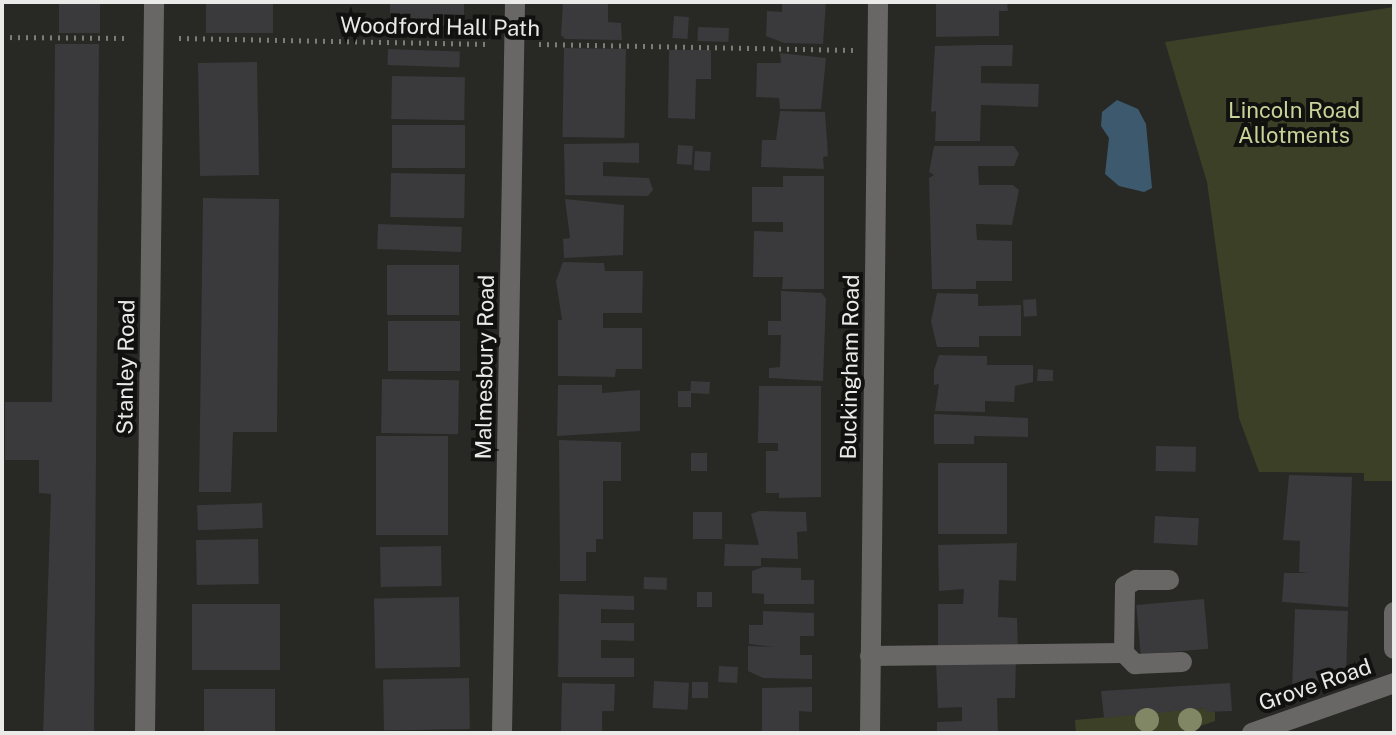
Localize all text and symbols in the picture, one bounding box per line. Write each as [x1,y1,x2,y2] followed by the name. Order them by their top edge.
[340,12,540,42] street label: Woodford Hall Path
[1228,97,1360,148] park label: Lincoln Road Allotments
[470,274,500,460] street label: Malmesbury Road
[835,274,865,460] street label: Buckingham Road
[112,299,140,435] street label: Stanley Road
[1255,653,1375,717] street label: Grove Road

